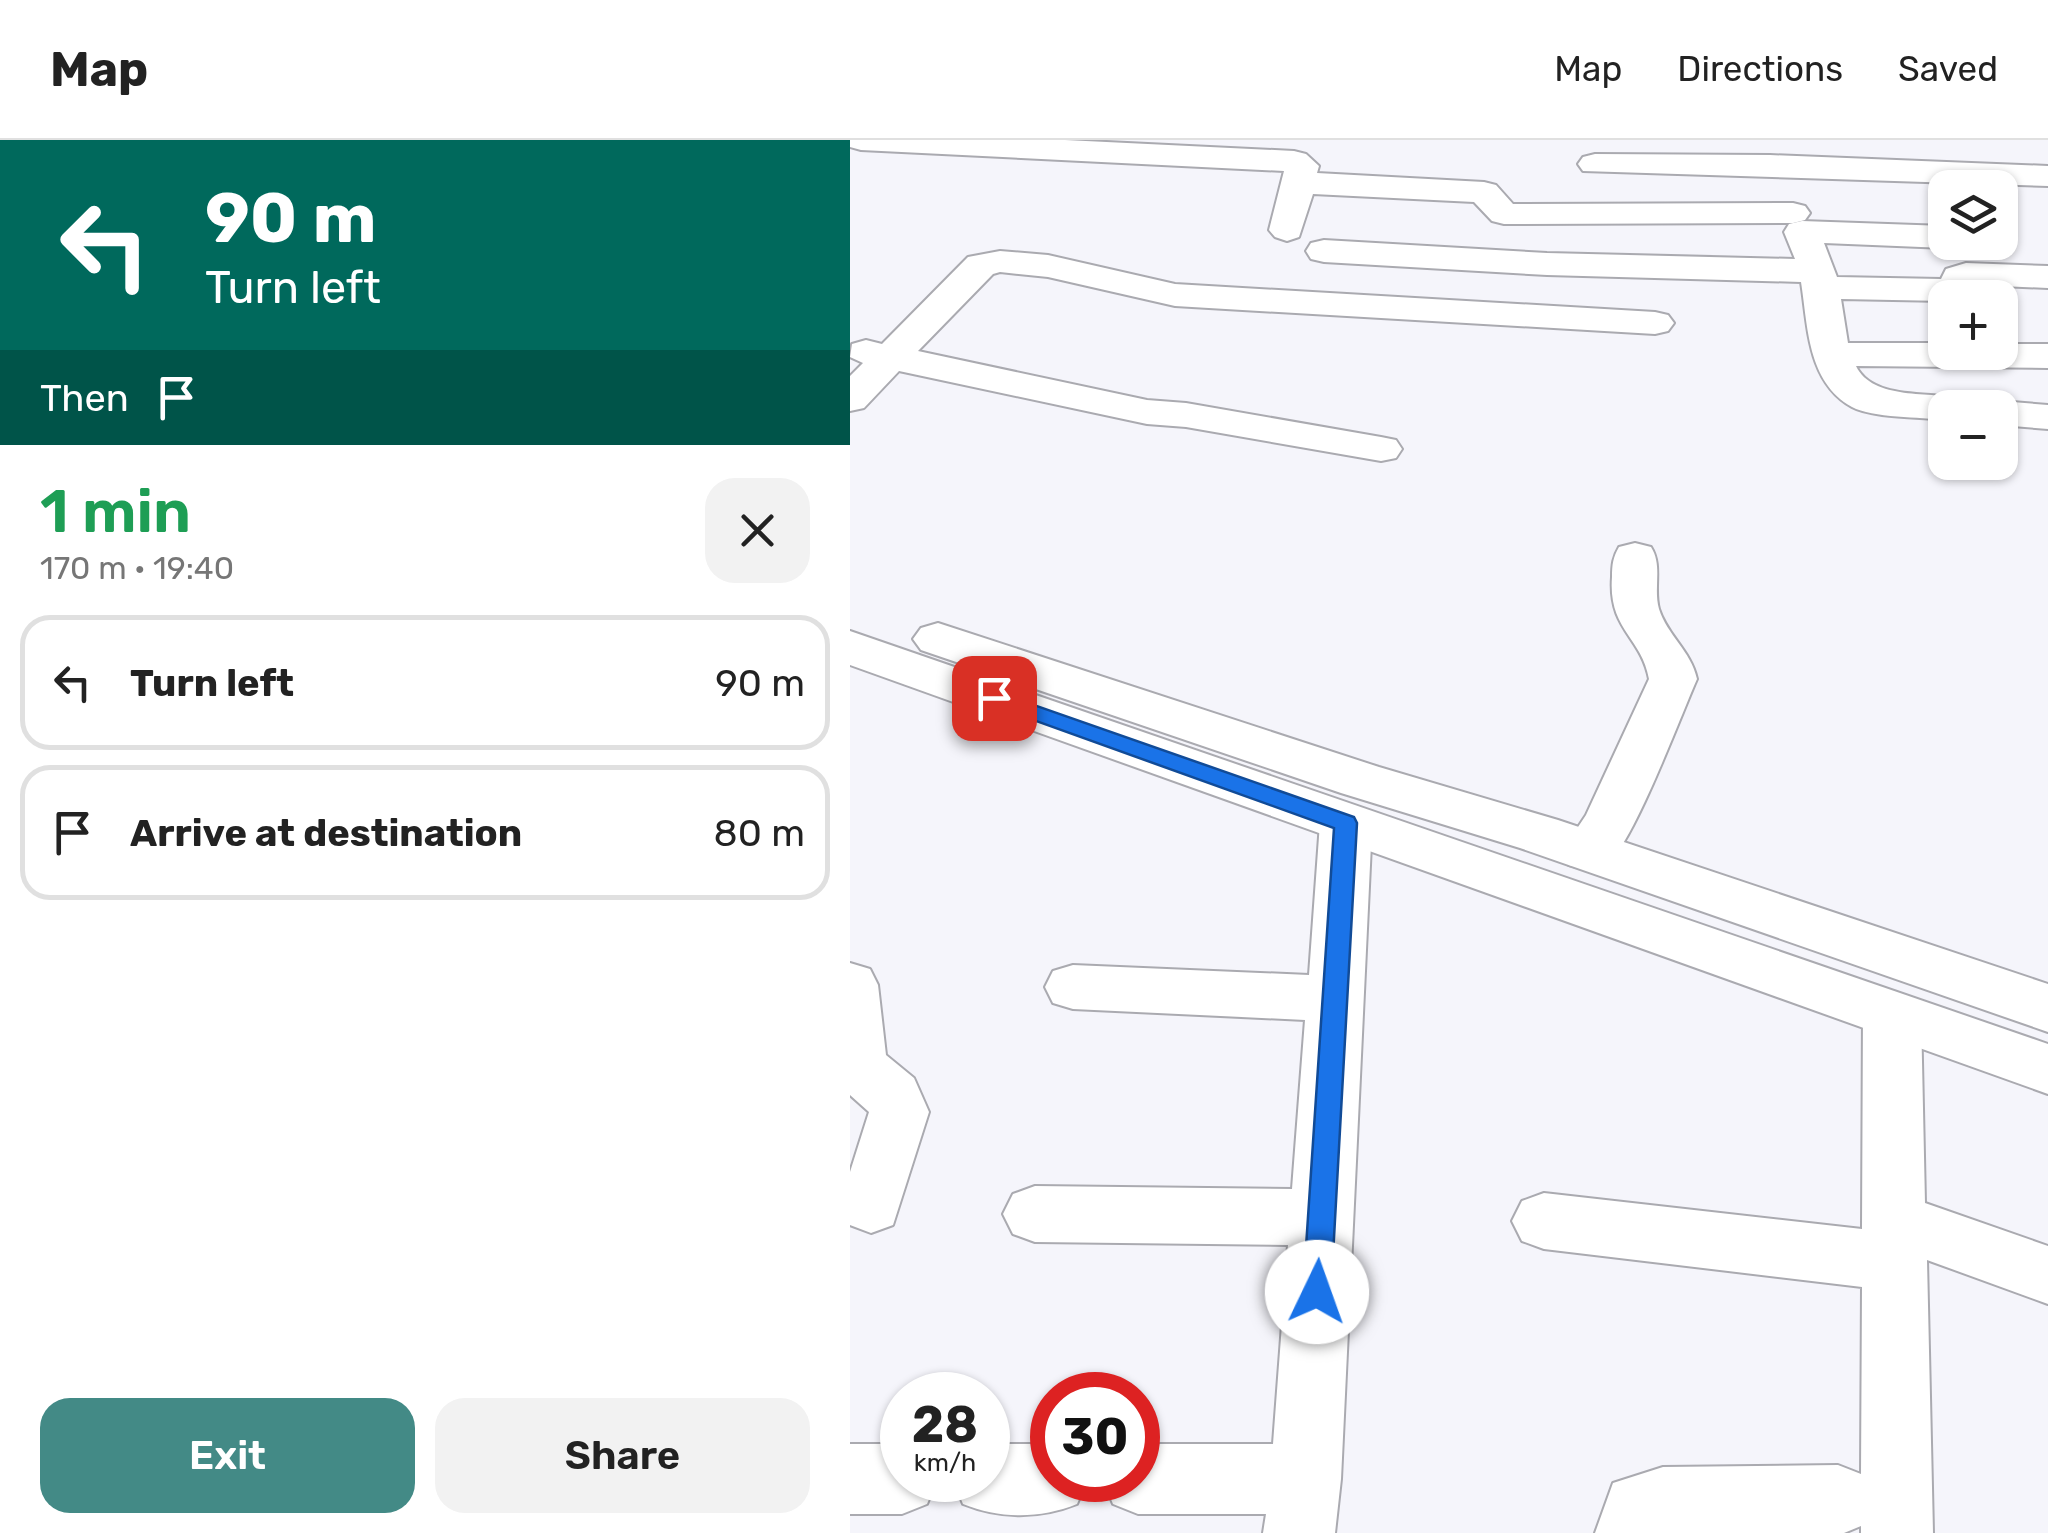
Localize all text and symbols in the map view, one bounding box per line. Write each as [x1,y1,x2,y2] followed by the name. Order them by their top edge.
[50,41,148,98] text: Map
[1554,48,1622,90] text: Map
[1677,48,1843,90] text: Directions
[1898,48,1998,90] text: Saved
[1928,170,2018,480] map controls
[1928,170,2018,260] button: layers
[205,177,377,260] text: 90 m
[40,180,170,310] icon: left
[205,261,381,314] text: Turn left
[1928,280,2018,370] button: +
[149,370,204,425] icon: arrive
[40,375,129,421] text: Then
[1928,390,2018,480] button: −
[40,476,191,547] text: 1 min
[705,478,810,583] button: close
[40,549,234,587] text: 170 m · 19:40
[45,655,100,710] icon: left
[952,656,1037,741] pin
[130,660,294,706] text: Turn left
[715,660,805,706] text: 90 m
[967,671,1022,726] icon: arrive
[45,805,100,860] icon: arrive
[130,810,522,856] text: Arrive at destination
[714,810,805,856] text: 80 m
[1265,1240,1369,1344] position arrow
[1030,1372,1160,1502] speed limit sign: 30
[912,1395,978,1455] text: 28
[40,1398,415,1513] button: Exit
[435,1398,810,1513] button: Share
[914,1448,976,1477] text: km/h

